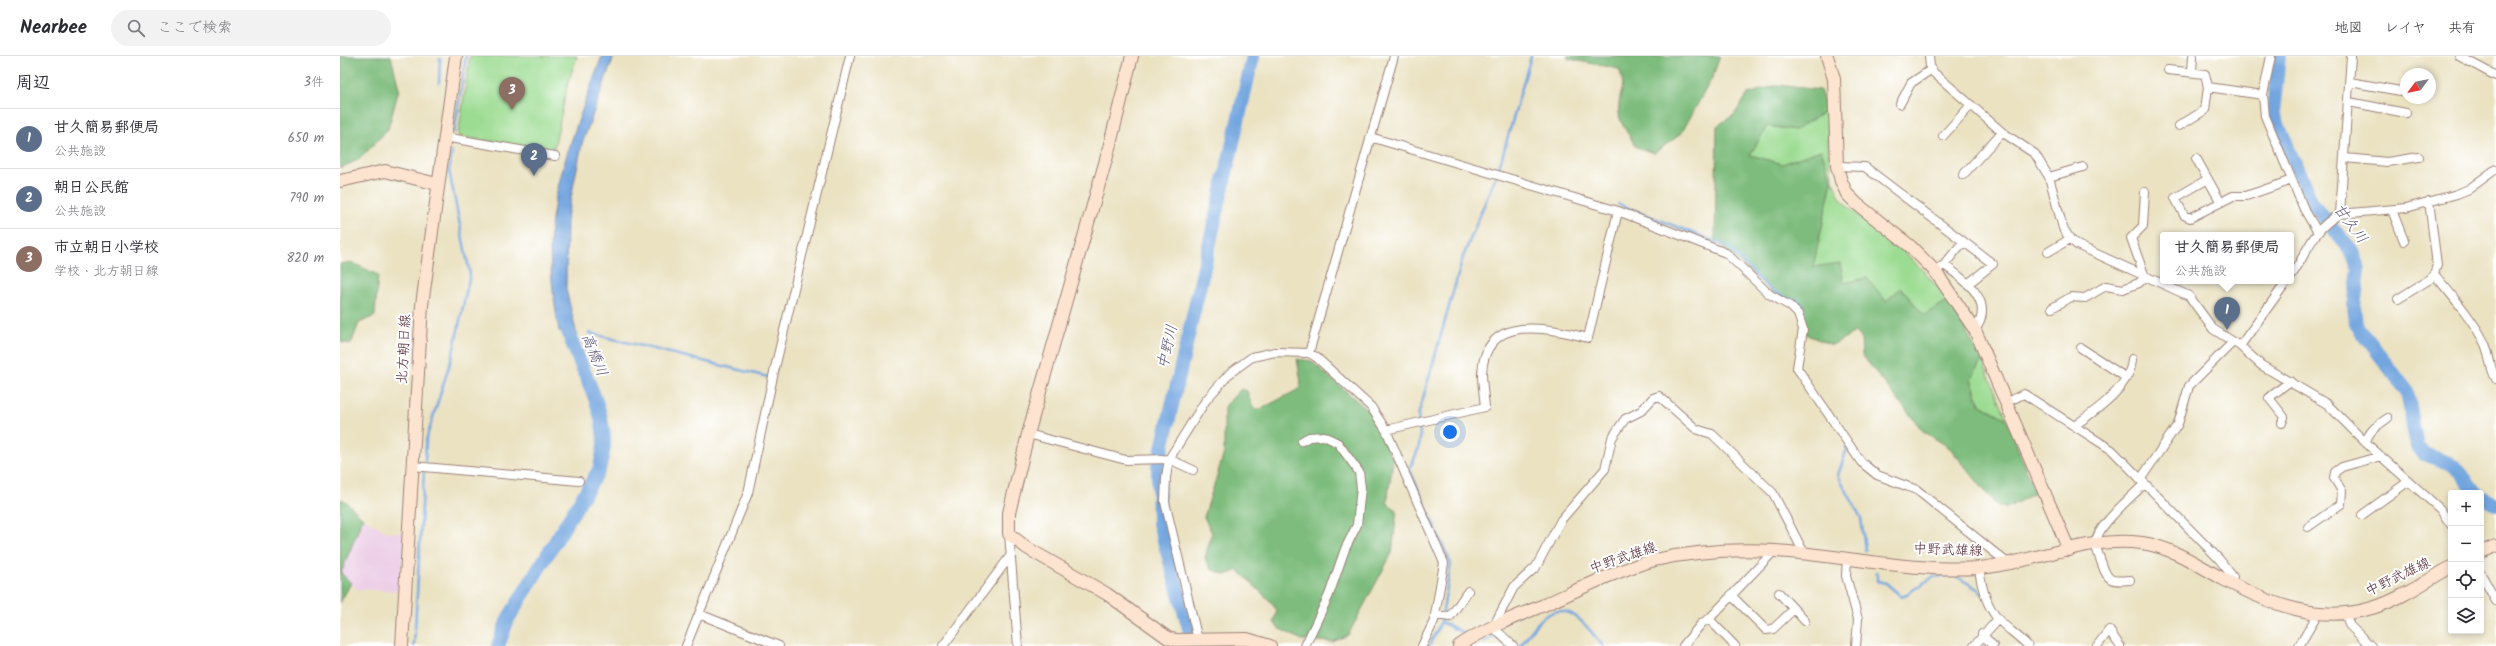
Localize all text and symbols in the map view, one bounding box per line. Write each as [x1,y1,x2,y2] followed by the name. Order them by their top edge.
[111,10,391,46] search box
[20,13,87,43] text: Nearbee
[157,16,232,40] text: ここで検索
[125,17,147,39] icon: search
[2335,17,2363,39] text: 地図
[2385,17,2426,39] text: レイヤ
[2448,17,2476,39] text: 共有
[2400,68,2436,104] north arrow
[16,70,50,97] text: 周辺
[304,72,324,93] text: 3件
[499,77,525,110] pin: 3
[54,116,159,140] text: 甘久簡易郵便局
[27,128,31,149] text: 1
[288,128,324,149] text: 650 m
[54,141,106,162] text: 公共施設
[521,143,547,176] pin: 2
[54,176,129,200] text: 朝日公民館
[25,188,33,209] text: 2
[290,188,324,209] text: 790 m
[2327,199,2373,249] water label: 甘久川
[54,201,106,222] text: 公共施設
[2160,232,2294,284] popup
[54,236,159,260] text: 市立朝日小学校
[2174,236,2280,260] text: 甘久簡易郵便局
[25,248,33,269] text: 3
[287,248,324,269] text: 820 m
[54,261,159,282] text: 学校 · 北方朝日線
[2174,261,2227,282] text: 公共施設
[2214,297,2240,330] pin: 1
[391,313,417,385] street label: 北方朝日線
[1151,322,1185,372] water label: 中野川
[574,330,614,380] water label: 高橋川
[1440,422,1460,442] your location
[2448,490,2484,634] map controls
[2448,490,2484,526] button: +
[2448,526,2484,562] button: −
[1586,536,1660,580] street label: 中野武雄線
[1913,538,1983,562] street label: 中野武雄線
[2362,552,2434,602] street label: 中野武雄線
[2448,562,2484,598] button: locate
[2448,598,2484,634] button: layers

